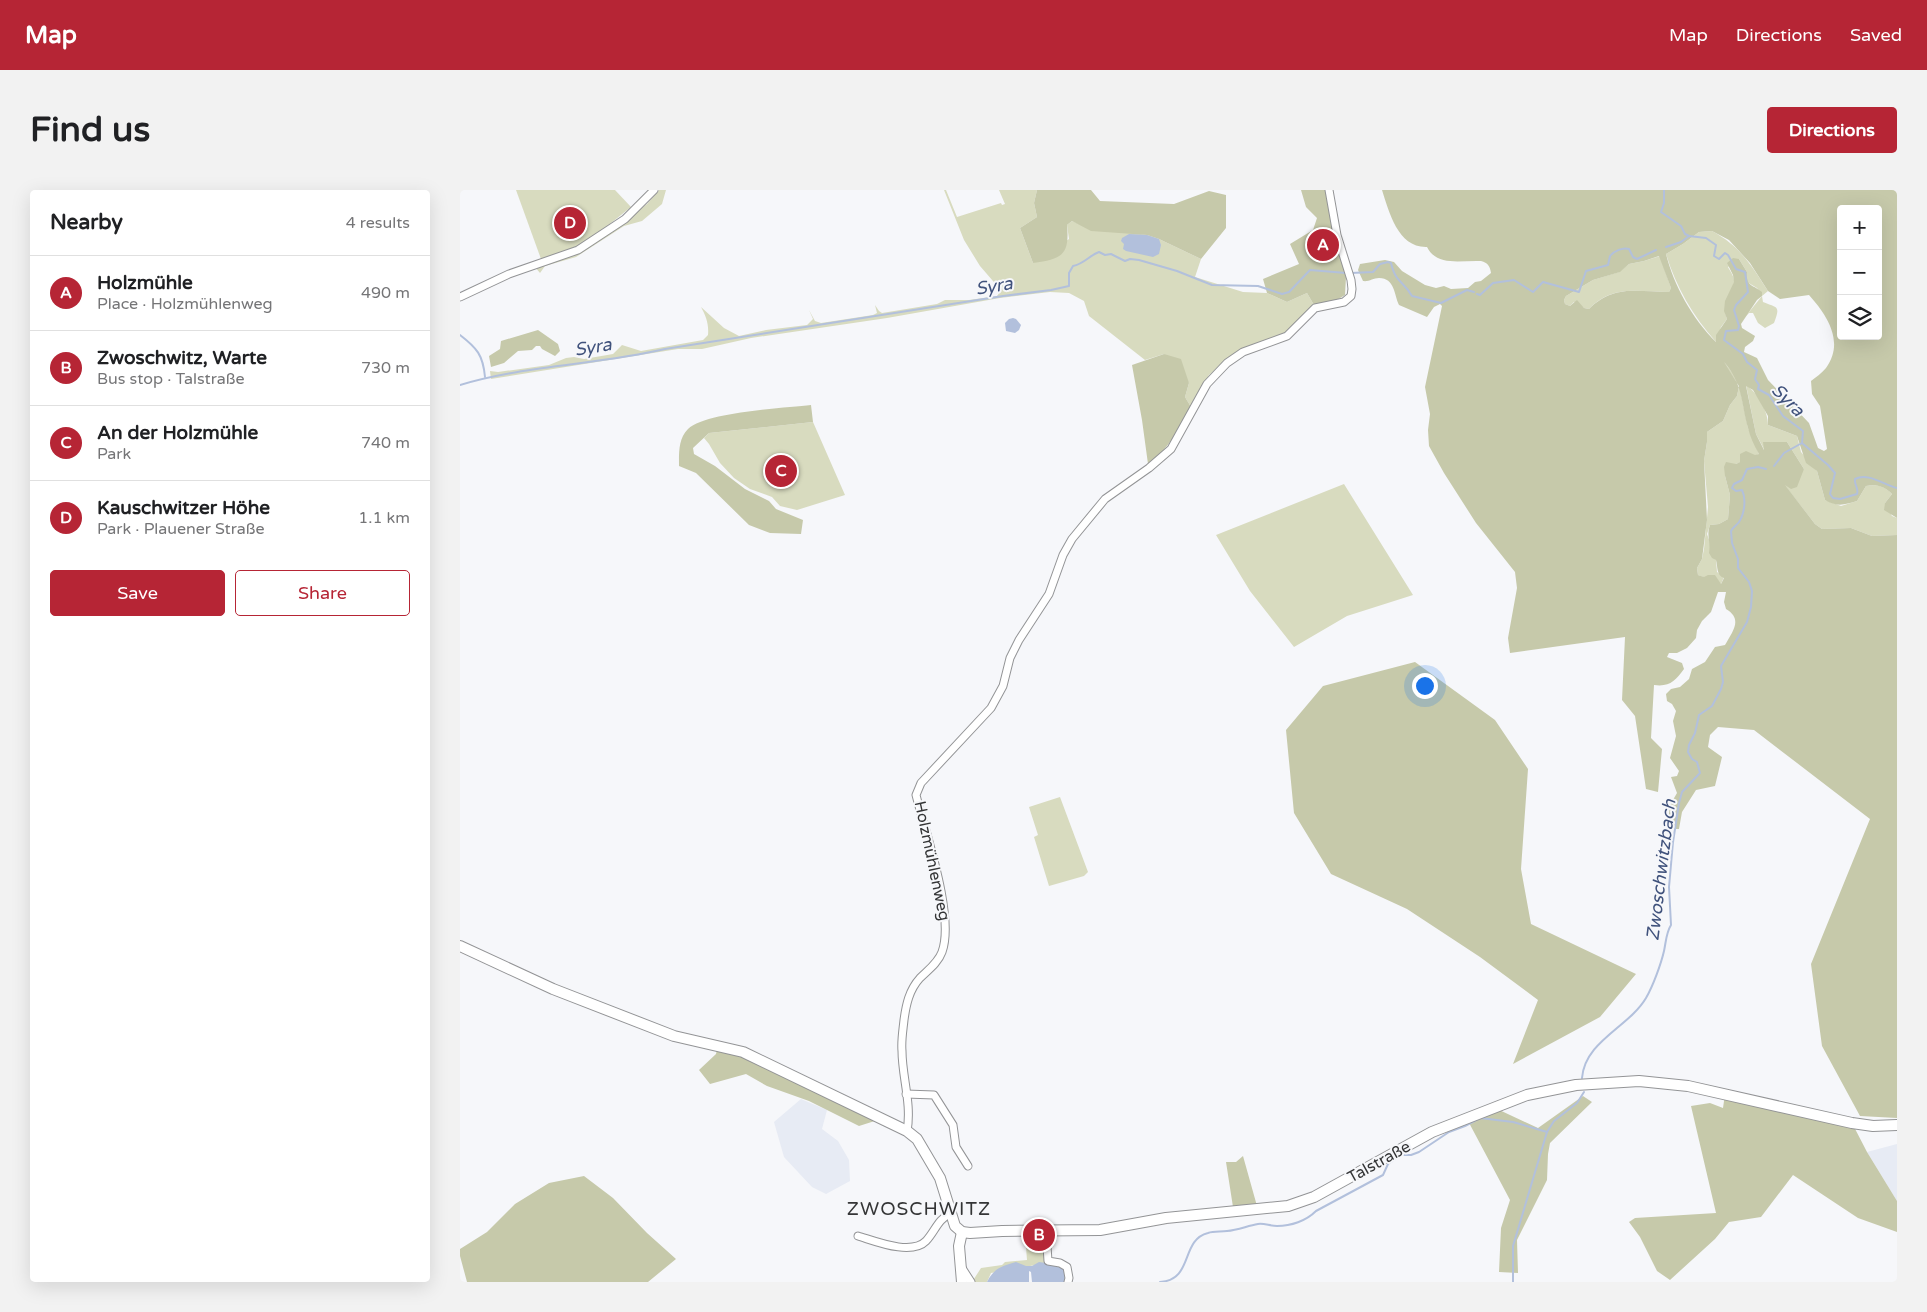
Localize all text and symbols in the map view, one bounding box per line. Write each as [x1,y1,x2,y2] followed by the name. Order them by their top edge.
[25,21,77,50] text: Map
[1669,24,1708,46] text: Map
[1736,24,1822,46] text: Directions
[1850,24,1902,46] text: Saved
[1767,107,1897,153] button: Directions
[30,109,150,151] text: Find us
[554,204,586,242] pin: D
[1837,205,1882,340] map controls
[1837,205,1882,250] button: +
[50,210,123,235] text: Nearby
[346,213,410,233] text: 4 results
[1307,226,1339,264] pin: A
[1837,250,1882,295] button: −
[97,272,193,294] text: Holzmühle
[974,272,1015,300] water label: Syra
[60,283,72,303] text: A
[361,283,410,303] text: 490 m
[97,294,273,314] text: Place · Holzmühlenweg
[1837,295,1882,340] button: layers
[573,333,614,361] water label: Syra
[97,347,267,369] text: Zwoschwitz, Warte
[60,358,72,378] text: B
[361,358,410,378] text: 730 m
[97,369,245,389] text: Bus stop · Talstraße
[1767,379,1810,422] water label: Syra
[97,422,258,444] text: An der Holzmühle
[60,433,72,453] text: C
[361,433,410,453] text: 740 m
[97,444,131,464] text: Park
[765,452,797,490] pin: C
[97,497,270,519] text: Kauschwitzer Höhe
[60,508,72,528] text: D
[358,508,410,528] text: 1.1 km
[97,519,265,539] text: Park · Plauener Straße
[50,570,225,616] button: Save
[235,570,410,616] button: Share
[1412,673,1438,699] your location
[1641,797,1681,942] water label: Zwoschwitzbach
[910,799,954,923] street label: Holzmühlenweg
[1344,1137,1414,1187] street label: Talstraße
[847,1198,991,1220] district label: ZWOSCHWITZ
[1023,1216,1055,1254] pin: B

